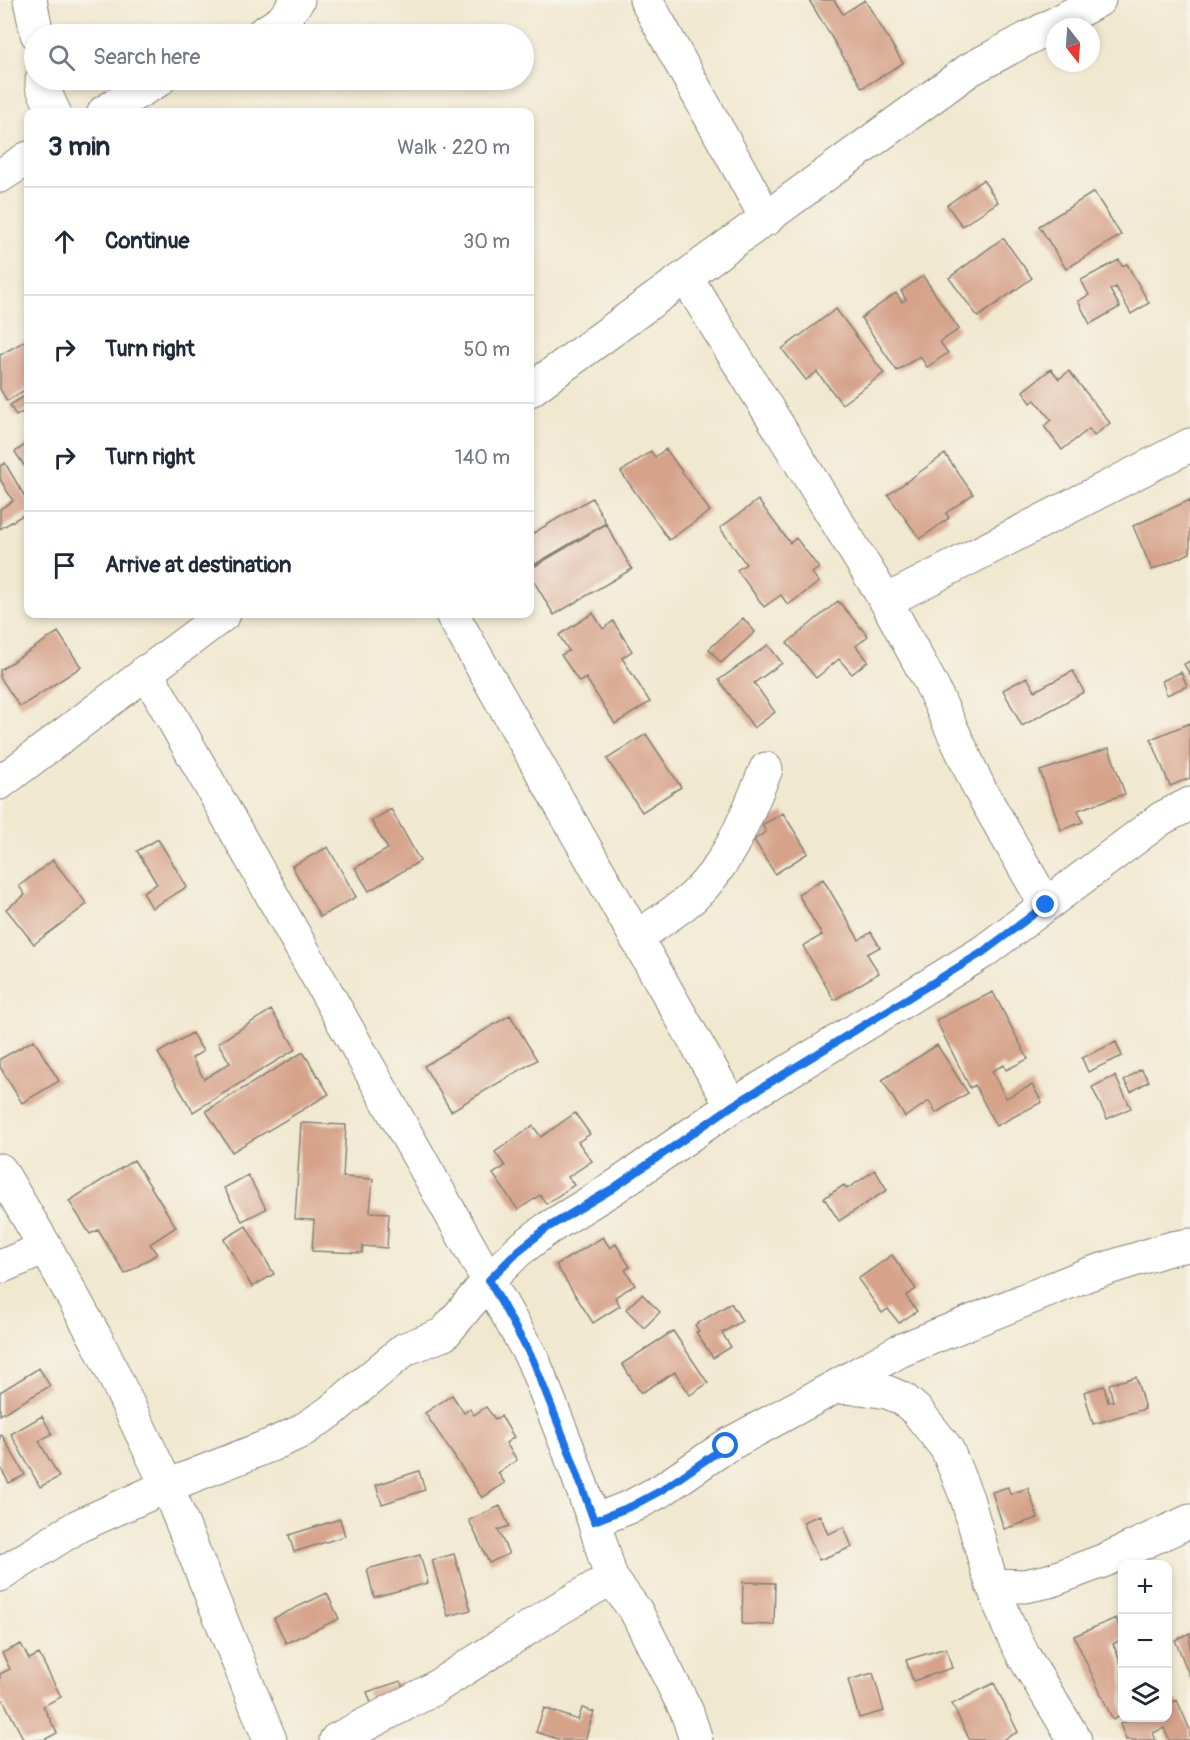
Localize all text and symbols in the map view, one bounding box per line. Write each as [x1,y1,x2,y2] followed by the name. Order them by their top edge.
[1046,18,1100,72] north arrow
[24,24,534,90] search box
[45,41,78,74] icon: search
[93,43,200,71] text: Search here
[48,131,110,163] text: 3 min
[397,135,510,160] text: Walk · 220 m
[48,225,81,258] icon: ahead
[105,227,189,255] text: Continue
[463,229,510,254] text: 30 m
[48,333,81,366] icon: right
[105,335,195,363] text: Turn right
[463,337,510,362] text: 50 m
[48,441,81,474] icon: right
[105,443,195,471] text: Turn right
[455,445,510,470] text: 140 m
[48,549,81,582] icon: arrive
[105,551,291,579] text: Arrive at destination
[1032,891,1058,917] route end
[712,1432,738,1458] route start
[1118,1560,1172,1722] map controls
[1118,1560,1172,1614] button: +
[1118,1614,1172,1668] button: −
[1118,1668,1172,1722] button: layers

